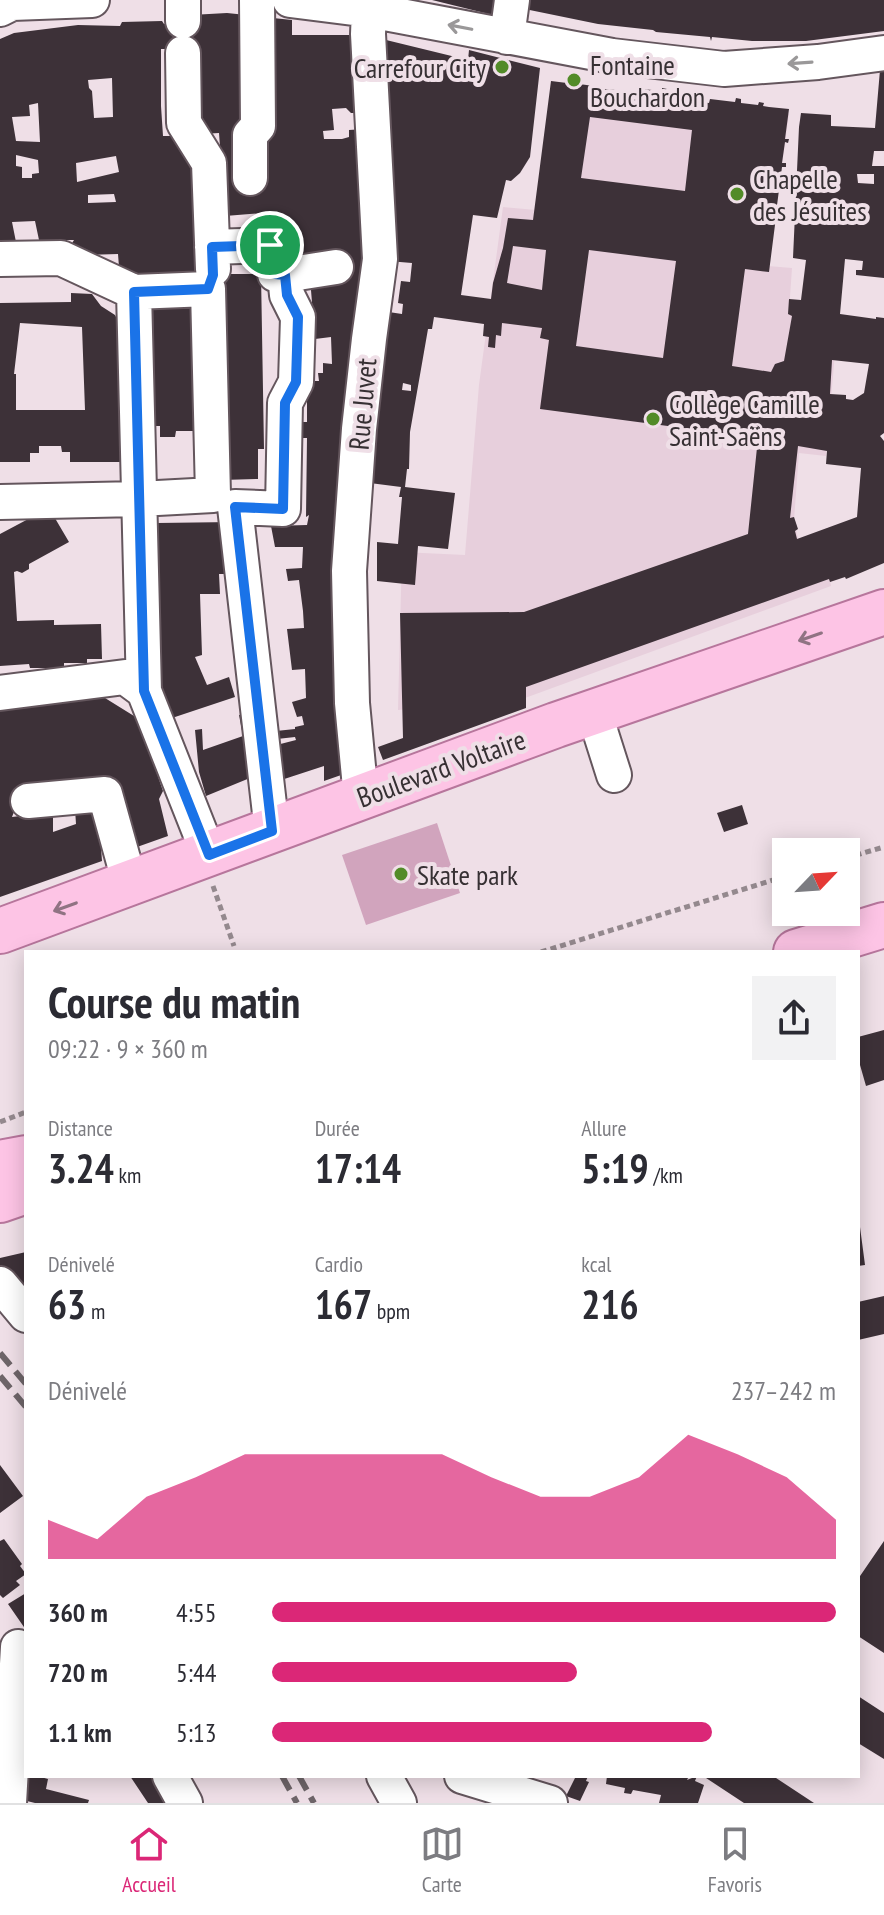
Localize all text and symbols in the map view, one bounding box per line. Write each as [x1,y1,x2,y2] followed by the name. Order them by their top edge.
[447,19,473,34] one-way arrow
[590,46,705,115] place label: Fontaine Bouchardon
[354,49,486,86] place label: Carrefour City
[787,56,814,71] one-way arrow
[493,58,511,76] marker: Carrefour City
[565,71,583,89] marker: Fontaine Bouchardon
[753,160,867,229] place label: Chapelle des Jésuites
[728,185,746,203] marker: Chapelle des Jésuites
[236,211,304,279] pin
[248,223,292,267] icon: arrive
[340,356,384,451] street label: Rue Juvet
[669,385,820,454] place label: Collège Camille Saint-Saëns
[644,410,662,428] marker: Collège Camille Saint-Saëns
[798,631,823,646] one-way arrow
[352,720,530,816] street label: Boulevard Voltaire
[772,838,860,926] north arrow
[772,838,860,926] map controls
[417,856,518,893] place label: Skate park
[392,865,410,883] marker: Skate park
[53,901,78,916] one-way arrow
[48,973,300,1030] text: Course du matin
[752,976,836,1060] button: share
[48,1032,208,1065] text: 09:22 · 9 × 360 m
[48,1114,113,1142] text: Distance
[315,1114,360,1142] text: Durée
[581,1114,627,1142] text: Allure
[48,1142,114,1194] text: 3.24
[315,1142,401,1194] text: 17:14
[581,1142,649,1194] text: 5:19
[114,1161,141,1189] text: km
[649,1161,683,1189] text: /km
[48,1250,115,1278] text: Dénivelé
[315,1250,363,1278] text: Cardio
[581,1250,611,1278] text: kcal
[48,1278,86,1330] text: 63
[315,1278,372,1330] text: 167
[581,1278,639,1330] text: 216
[86,1297,105,1325] text: m
[372,1297,410,1325] text: bpm
[48,1374,127,1407] text: Dénivelé
[731,1374,836,1407] text: 237–242 m
[48,1596,108,1629] text: 360 m
[176,1596,216,1629] text: 4:55
[48,1656,108,1689] text: 720 m
[176,1656,216,1689] text: 5:44
[48,1716,112,1749] text: 1.1 km
[176,1716,216,1749] text: 5:13
[122,1822,176,1898] tab: Accueil
[420,1822,464,1898] tab: Carte
[708,1822,762,1898] tab: Favoris

